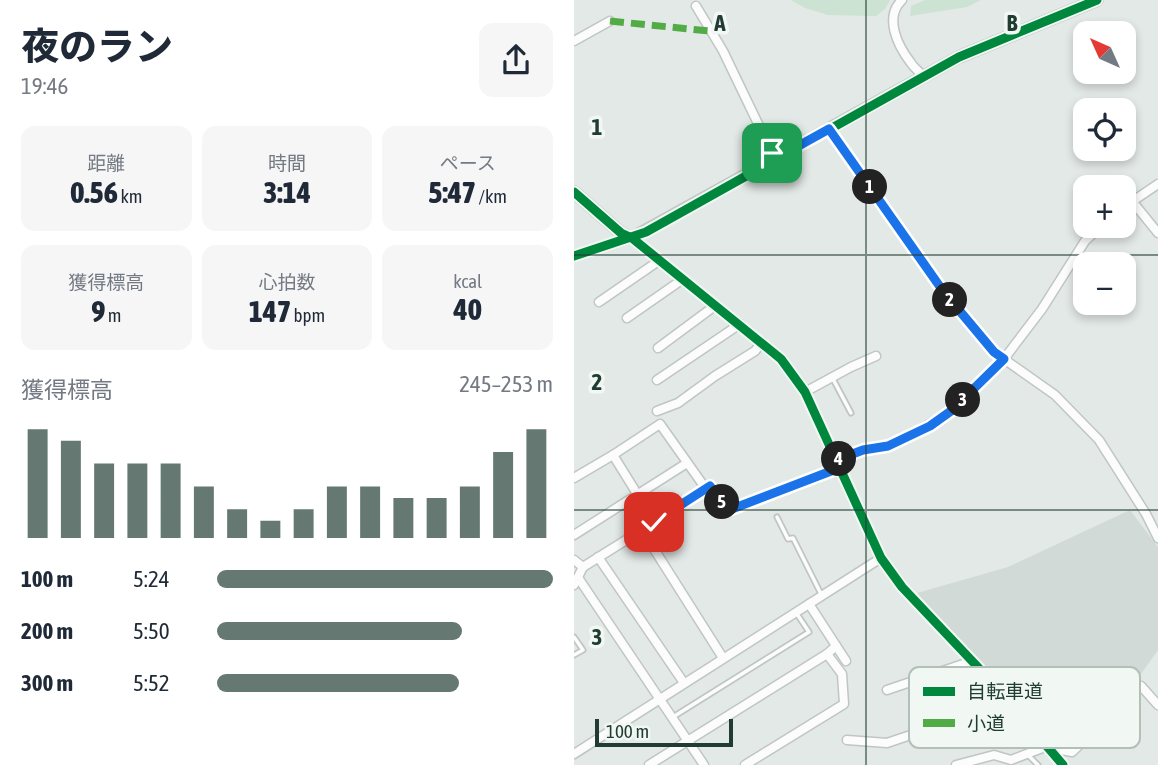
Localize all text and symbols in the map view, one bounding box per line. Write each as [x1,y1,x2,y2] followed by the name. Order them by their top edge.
[713,10,726,36] text: A
[1007,10,1018,36] text: B
[1073,21,1136,84] north arrow
[1073,21,1136,315] map controls
[479,23,553,97] button: share
[21,25,173,68] text: 夜のラン
[21,73,68,99] text: 19:46
[1073,98,1136,161] button: locate
[592,114,603,140] text: 1
[742,123,802,183] pin
[753,134,791,172] icon: arrive
[87,152,125,174] text: 距離
[268,152,306,174] text: 時間
[440,152,496,174] text: ペース
[852,170,888,204] pin: 1
[70,175,118,209] text: 0.56
[263,175,311,209] text: 3:14
[428,175,476,209] text: 5:47
[865,175,874,197] text: 1
[1073,175,1136,238] button: +
[118,185,142,207] text: km
[476,185,507,207] text: /km
[1073,252,1136,315] button: −
[453,270,482,292] text: kcal
[68,271,144,293] text: 獲得標高
[258,271,316,293] text: 心拍数
[932,282,968,318] pin: 2
[945,288,954,310] text: 2
[454,292,482,326] text: 40
[91,294,105,328] text: 9
[249,294,291,328] text: 147
[105,304,122,326] text: m
[291,304,325,326] text: bpm
[592,369,602,395] text: 2
[459,371,553,397] text: 245–253 m
[21,377,113,403] text: 獲得標高
[946,382,980,418] pin: 3
[958,388,967,410] text: 3
[821,442,856,476] pin: 4
[834,447,843,469] text: 4
[704,484,740,520] pin: 5
[717,490,726,512] text: 5
[624,492,684,552] pin
[635,503,673,541] icon: check
[21,566,73,592] text: 100 m
[133,566,170,592] text: 5:24
[21,618,73,644] text: 200 m
[133,618,170,644] text: 5:50
[592,624,602,650] text: 3
[909,667,1140,748] legend
[21,670,73,696] text: 300 m
[133,670,170,696] text: 5:52
[967,680,1043,702] text: 自転車道
[967,712,1005,734] text: 小道
[595,716,733,748] scale bar
[606,720,649,742] text: 100 m

